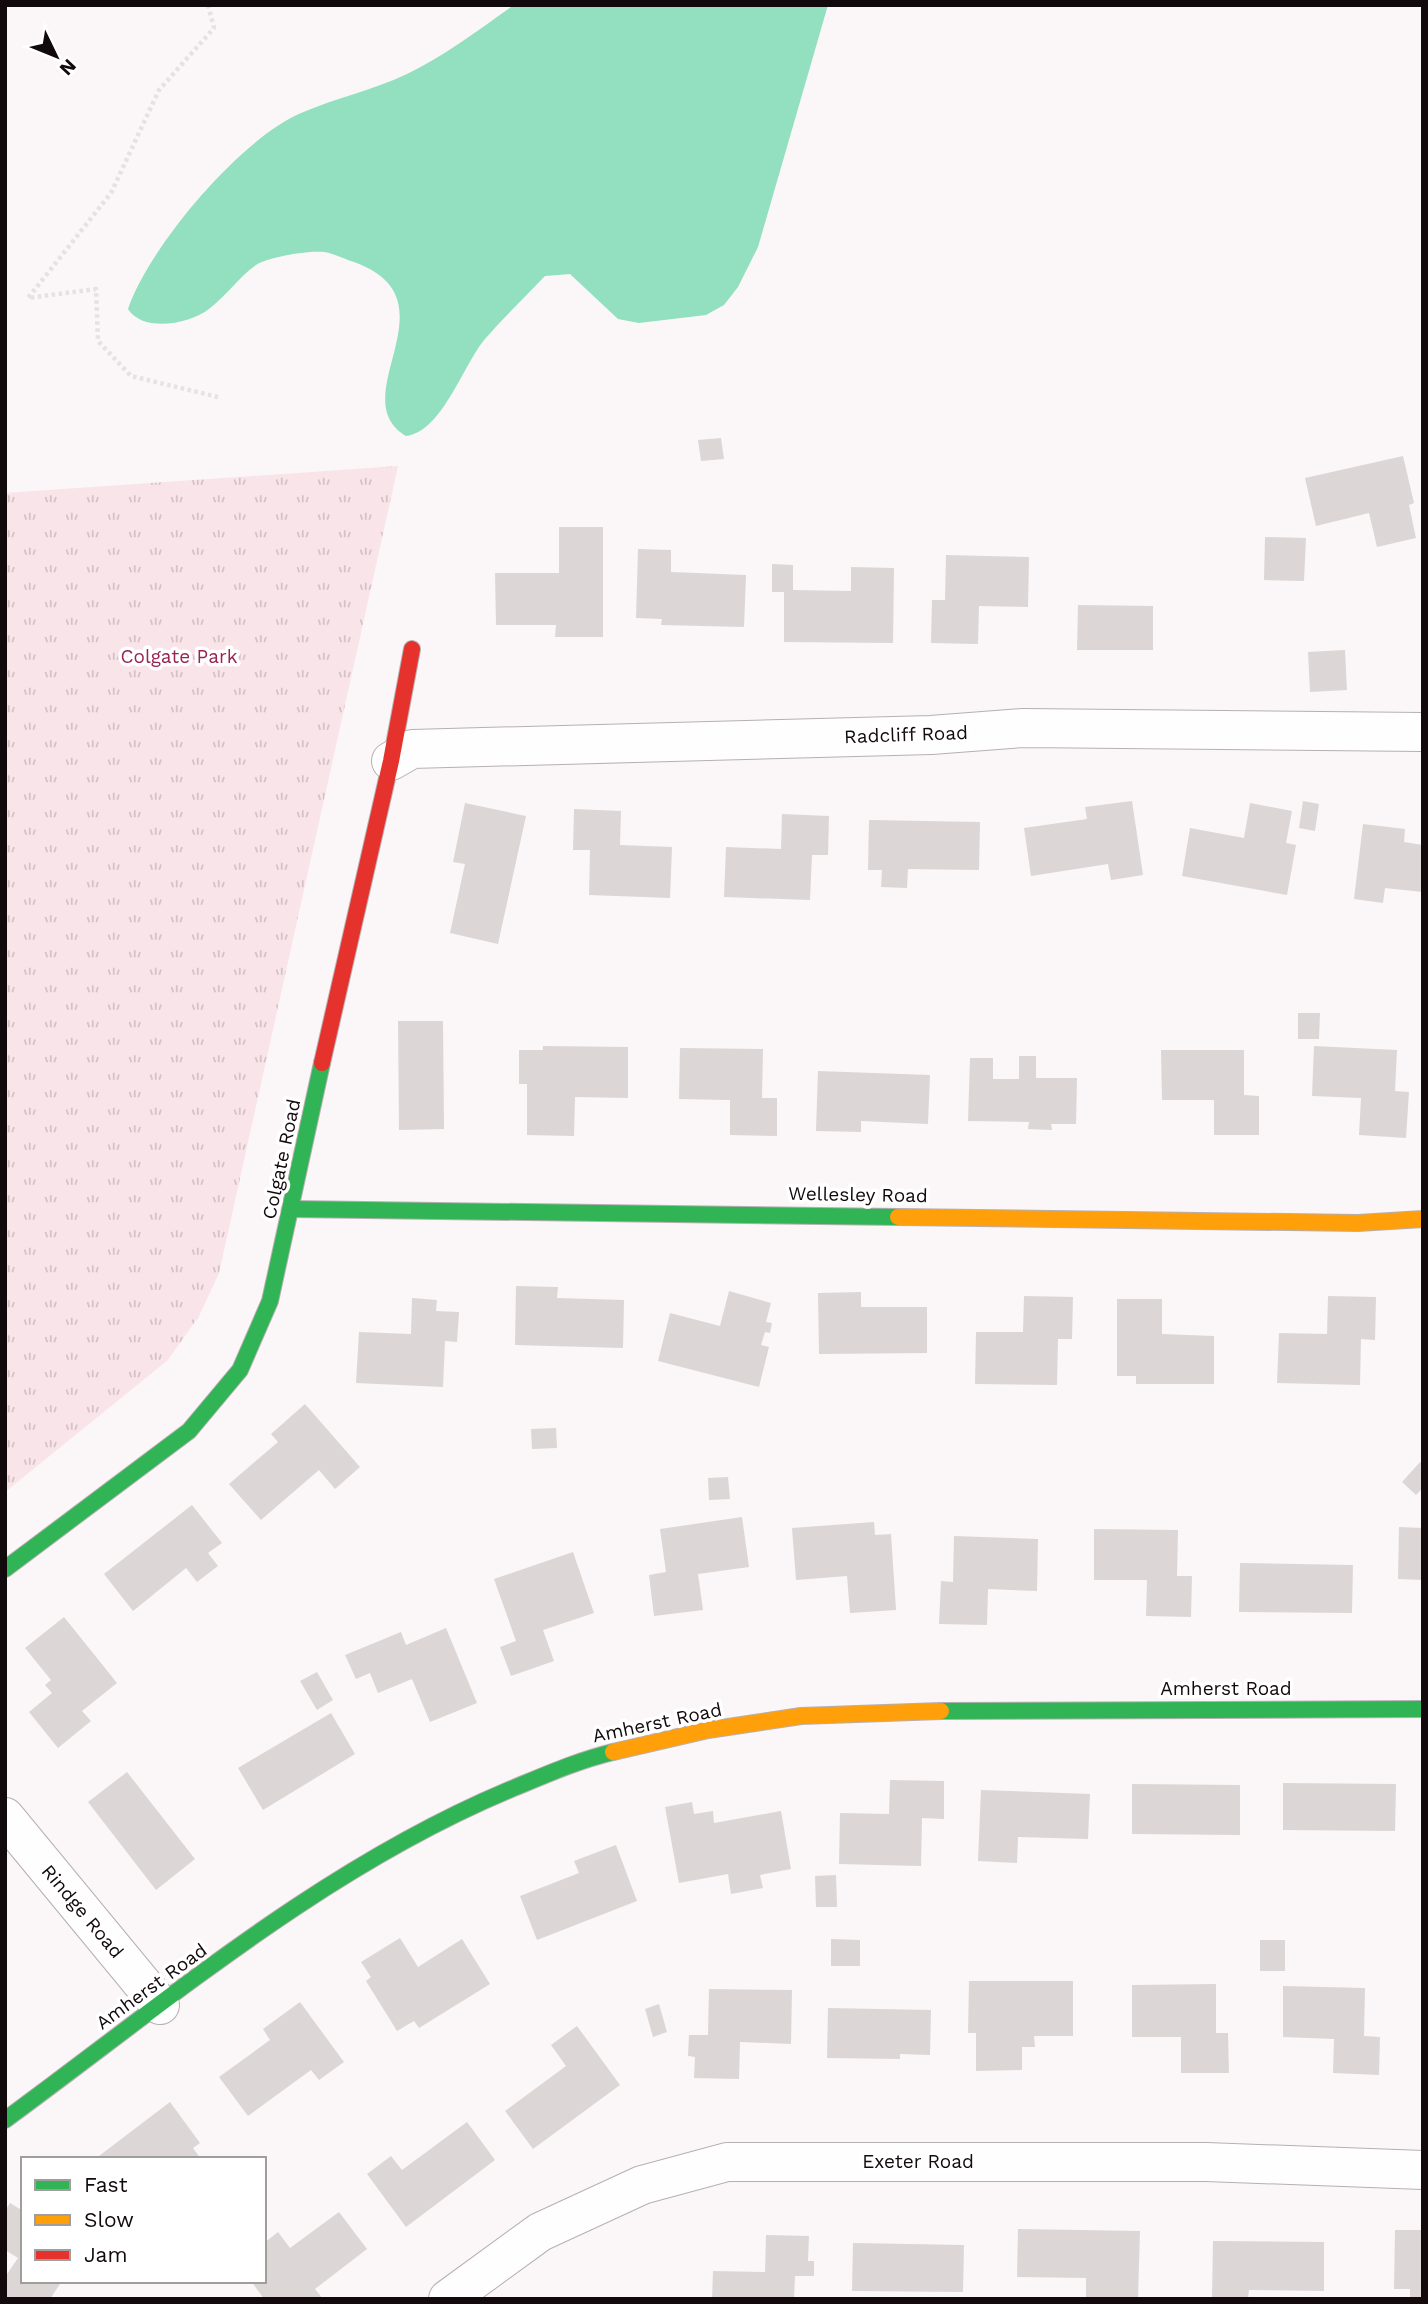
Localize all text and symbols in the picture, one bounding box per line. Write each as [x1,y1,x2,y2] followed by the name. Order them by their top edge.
[21,21,91,91] north arrow
[55,54,81,80] text: N
[120,645,238,668] park label: Colgate Park
[844,721,968,748] street label: Radcliff Road
[258,1097,305,1221] street label: Colgate Road
[788,1182,928,1207] street label: Wellesley Road
[1160,1677,1292,1700] street label: Amherst Road
[590,1698,724,1747] street label: Amherst Road
[37,1860,128,1963] street label: Rindge Road
[91,1938,211,2034] street label: Amherst Road
[862,2150,974,2173] street label: Exeter Road
[21,2157,266,2283] legend
[84,2172,128,2197] text: Fast
[84,2207,134,2232] text: Slow
[84,2242,127,2267] text: Jam

